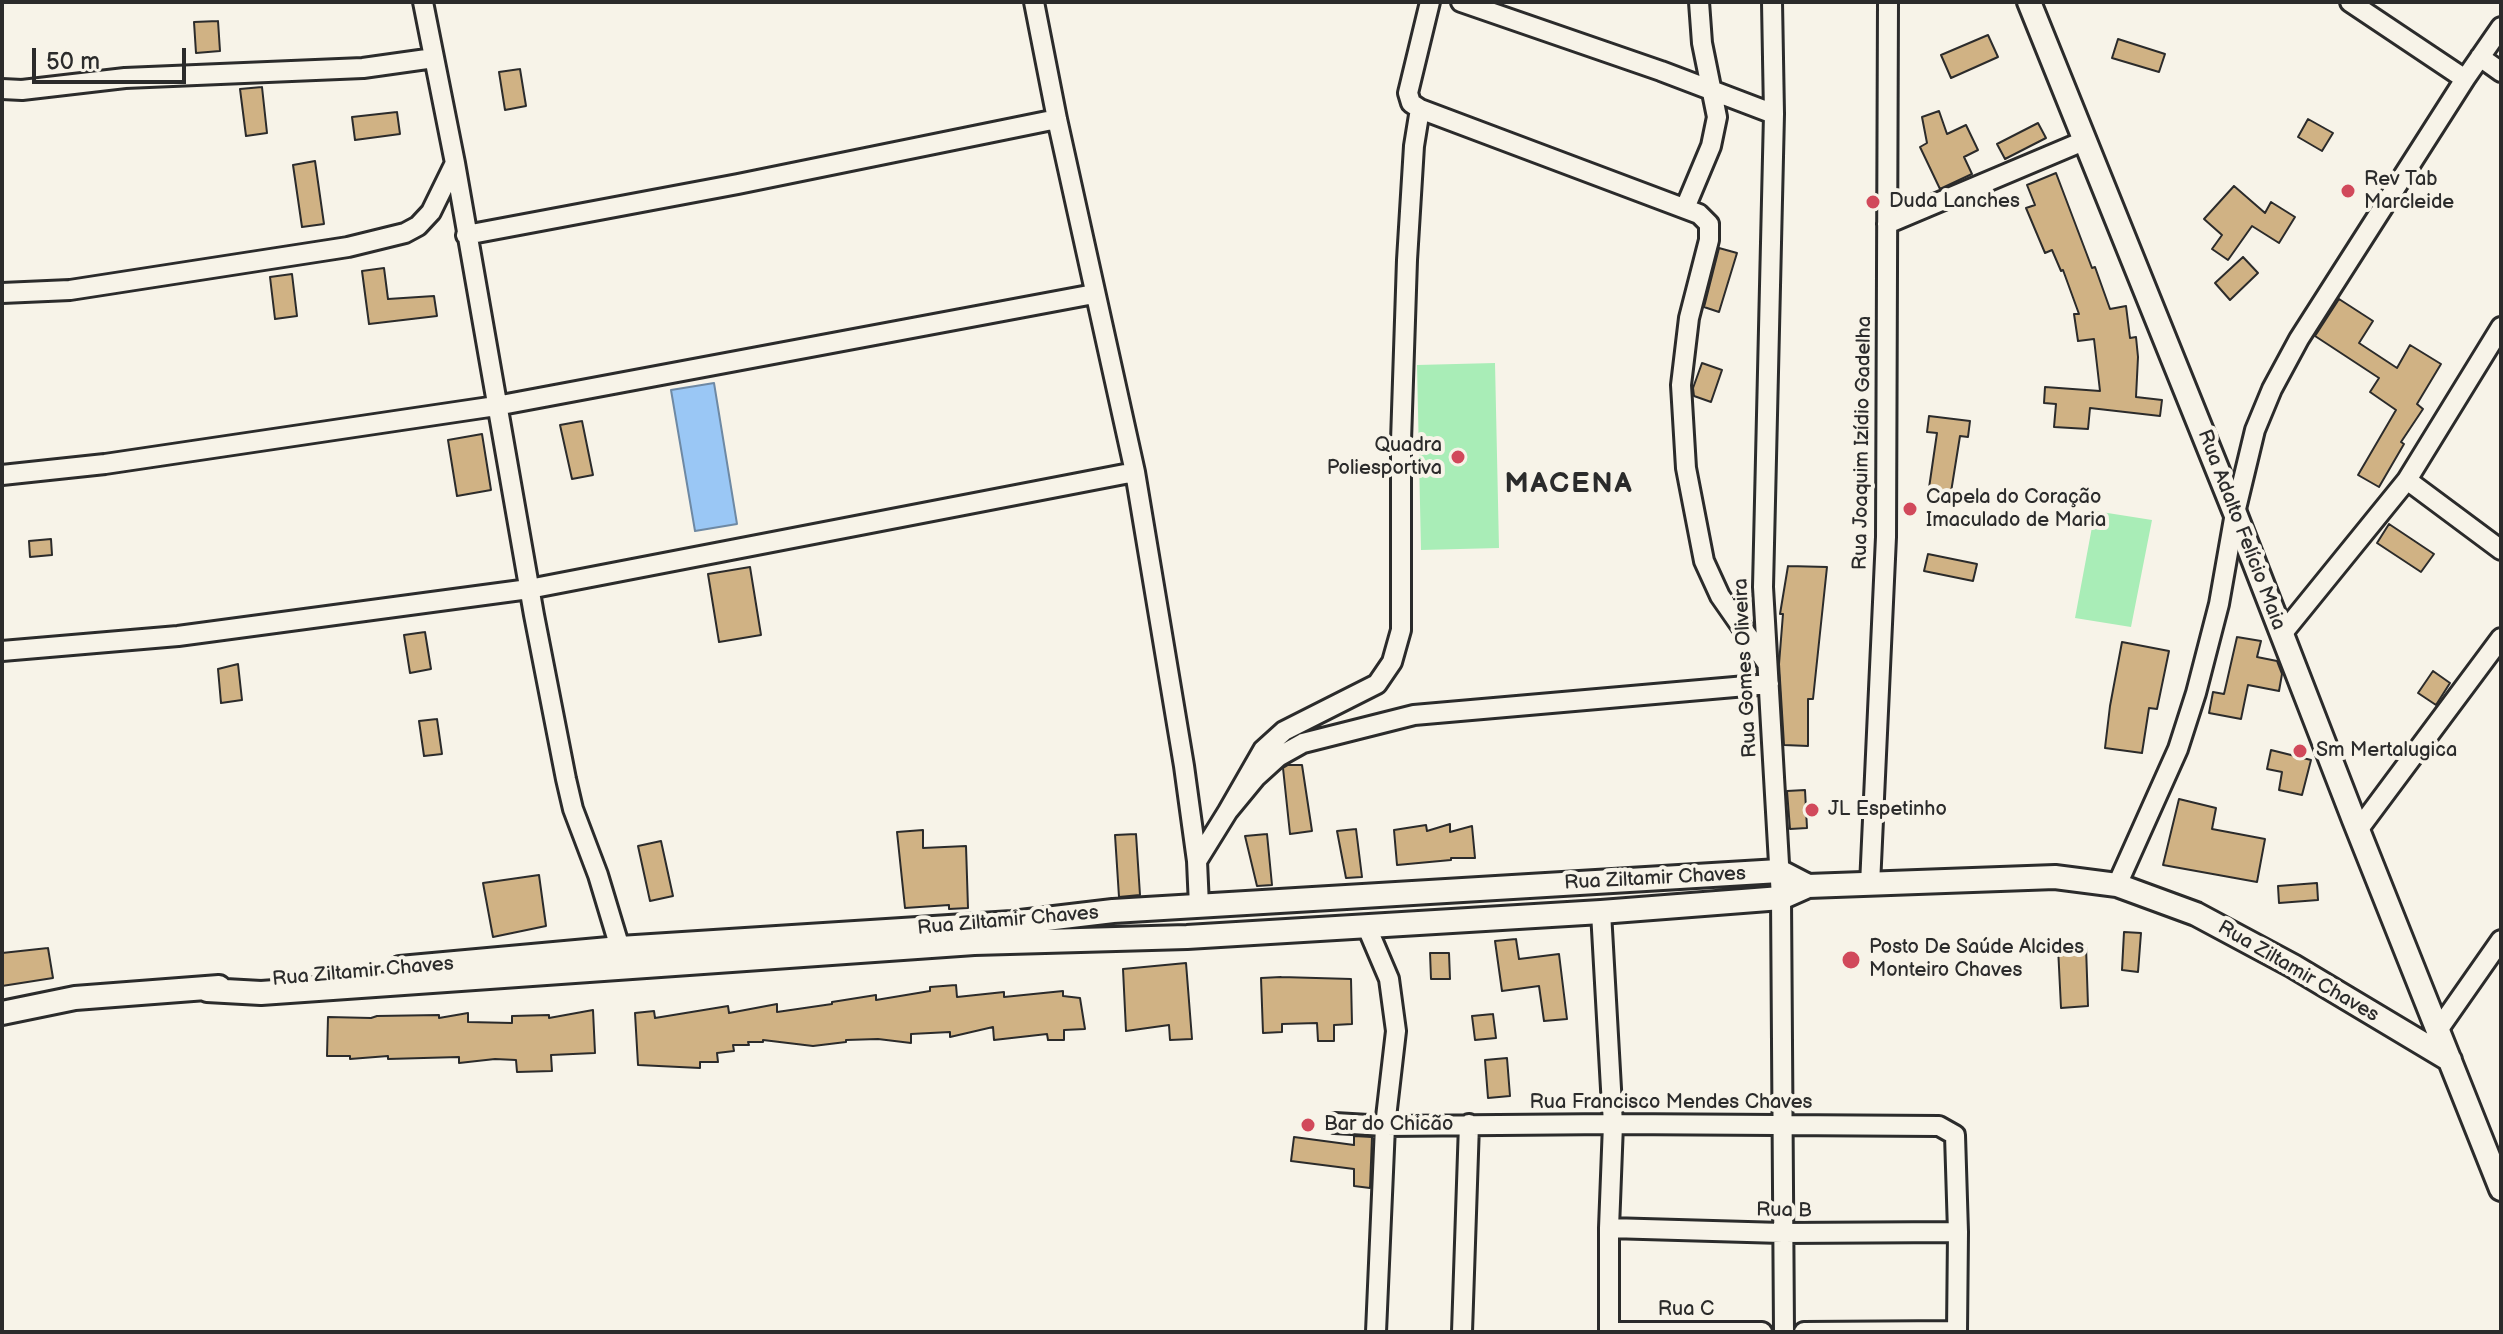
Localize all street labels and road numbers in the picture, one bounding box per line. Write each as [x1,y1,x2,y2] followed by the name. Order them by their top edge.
[1849,316,1877,570] street label: Rua Joaquim Izídio Gadelha
[2192,427,2290,633] street label: Rua Adalto Felício Maia
[1729,578,1763,758] street label: Rua Gomes Oliveira
[1564,862,1746,896] street label: Rua Ziltamir Chaves
[916,901,1100,941] street label: Rua Ziltamir Chaves
[2213,916,2383,1028] street label: Rua Ziltamir Chaves
[271,952,455,992] street label: Rua Ziltamir Chaves
[1530,1091,1812,1115] street label: Rua Francisco Mendes Chaves
[1756,1199,1812,1223] street label: Rua B
[1658,1298,1714,1322] street label: Rua C

